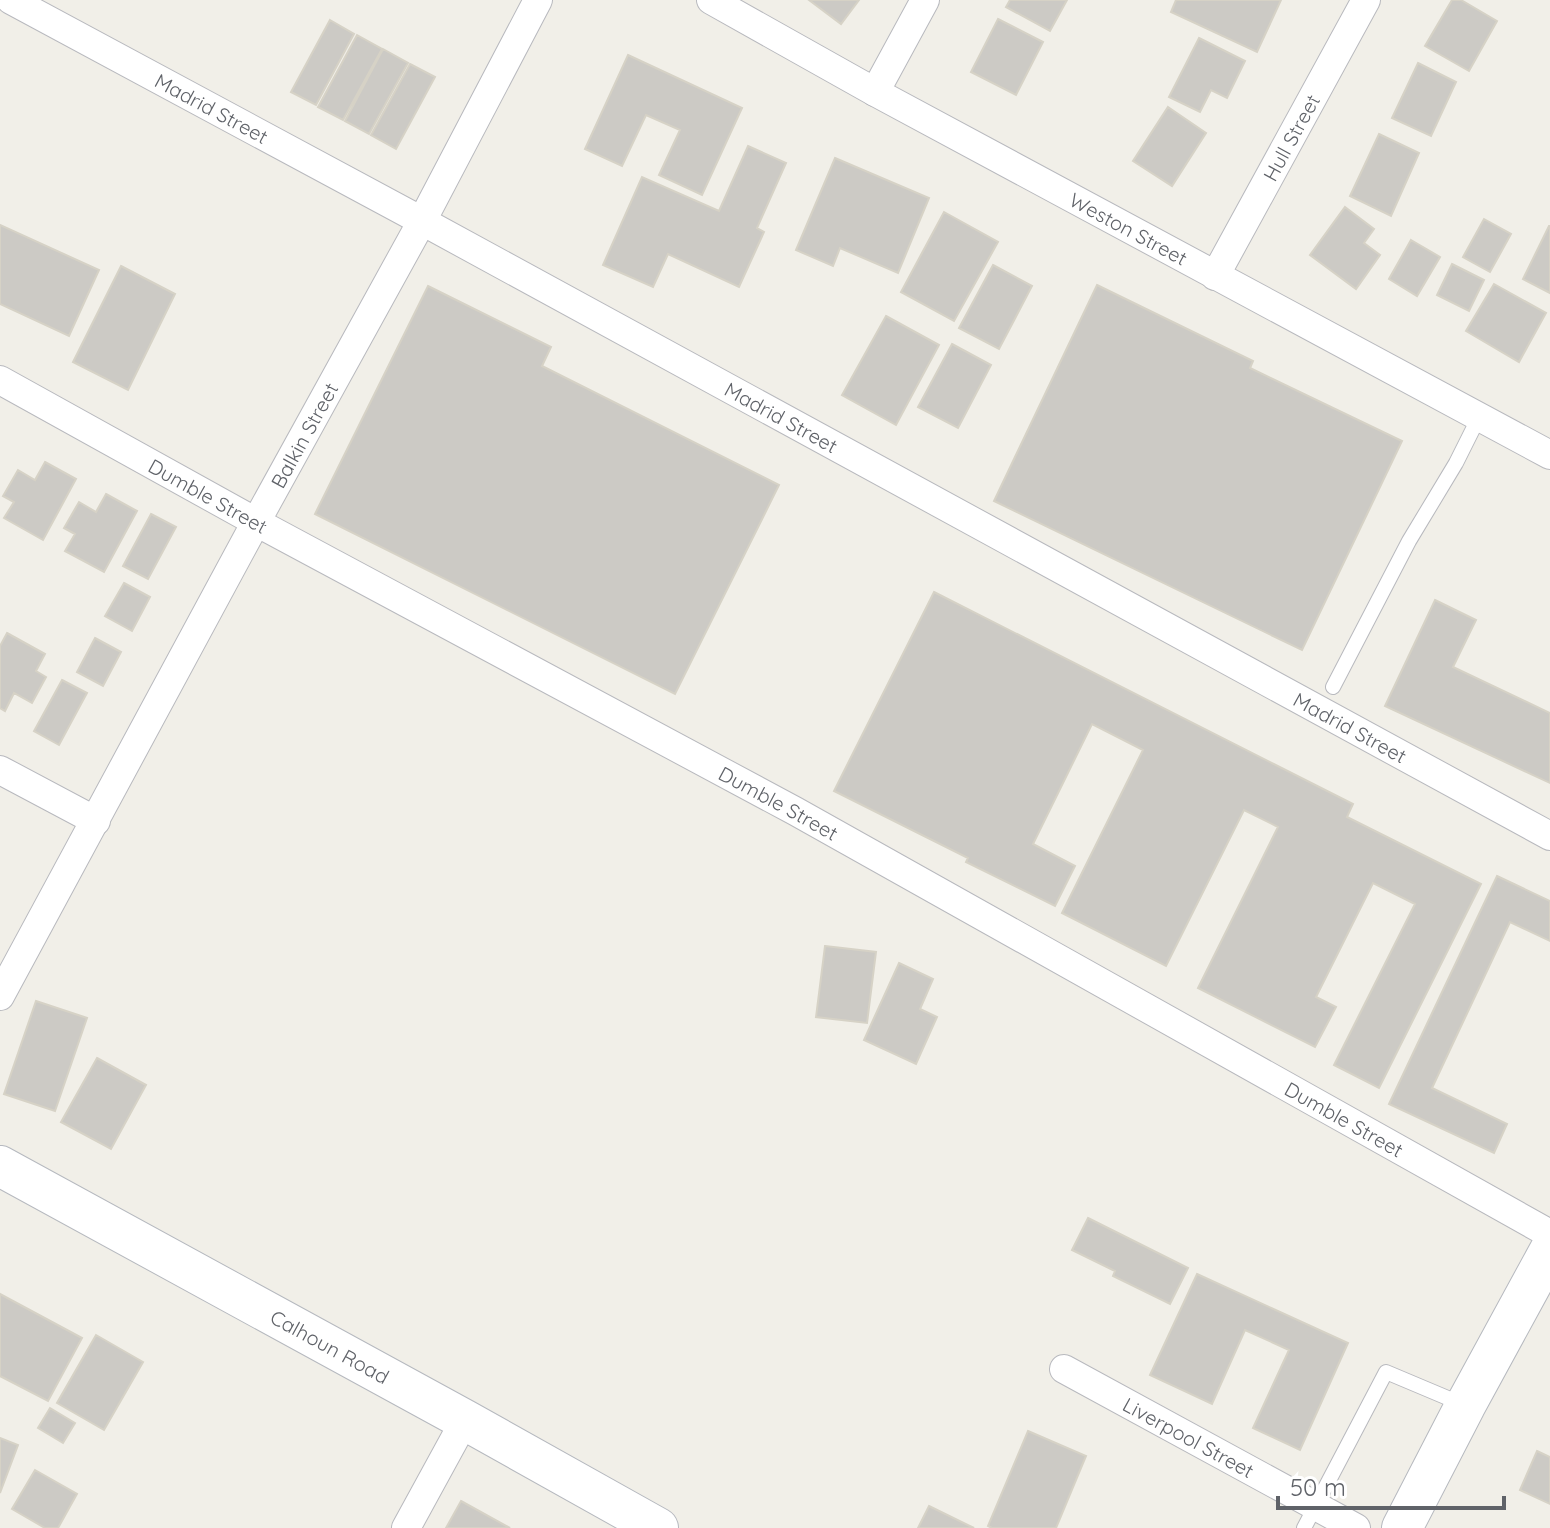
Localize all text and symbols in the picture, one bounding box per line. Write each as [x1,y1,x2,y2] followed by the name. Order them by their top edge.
[151,67,273,149] street label: Madrid Street
[1257,89,1325,185] street label: Hull Street
[1065,187,1192,270] street label: Weston Street
[721,376,842,458] street label: Madrid Street
[265,378,343,492] street label: Balkin Street
[144,452,272,538] street label: Dumble Street
[1289,686,1411,768] street label: Madrid Street
[715,760,843,845] street label: Dumble Street
[1281,1076,1408,1162] street label: Dumble Street
[266,1304,394,1389] street label: Calhoun Road
[1119,1391,1259,1483] street label: Liverpool Street
[1278,1460,1504,1510] scale bar
[1290,1472,1346,1502] text: 50 m

